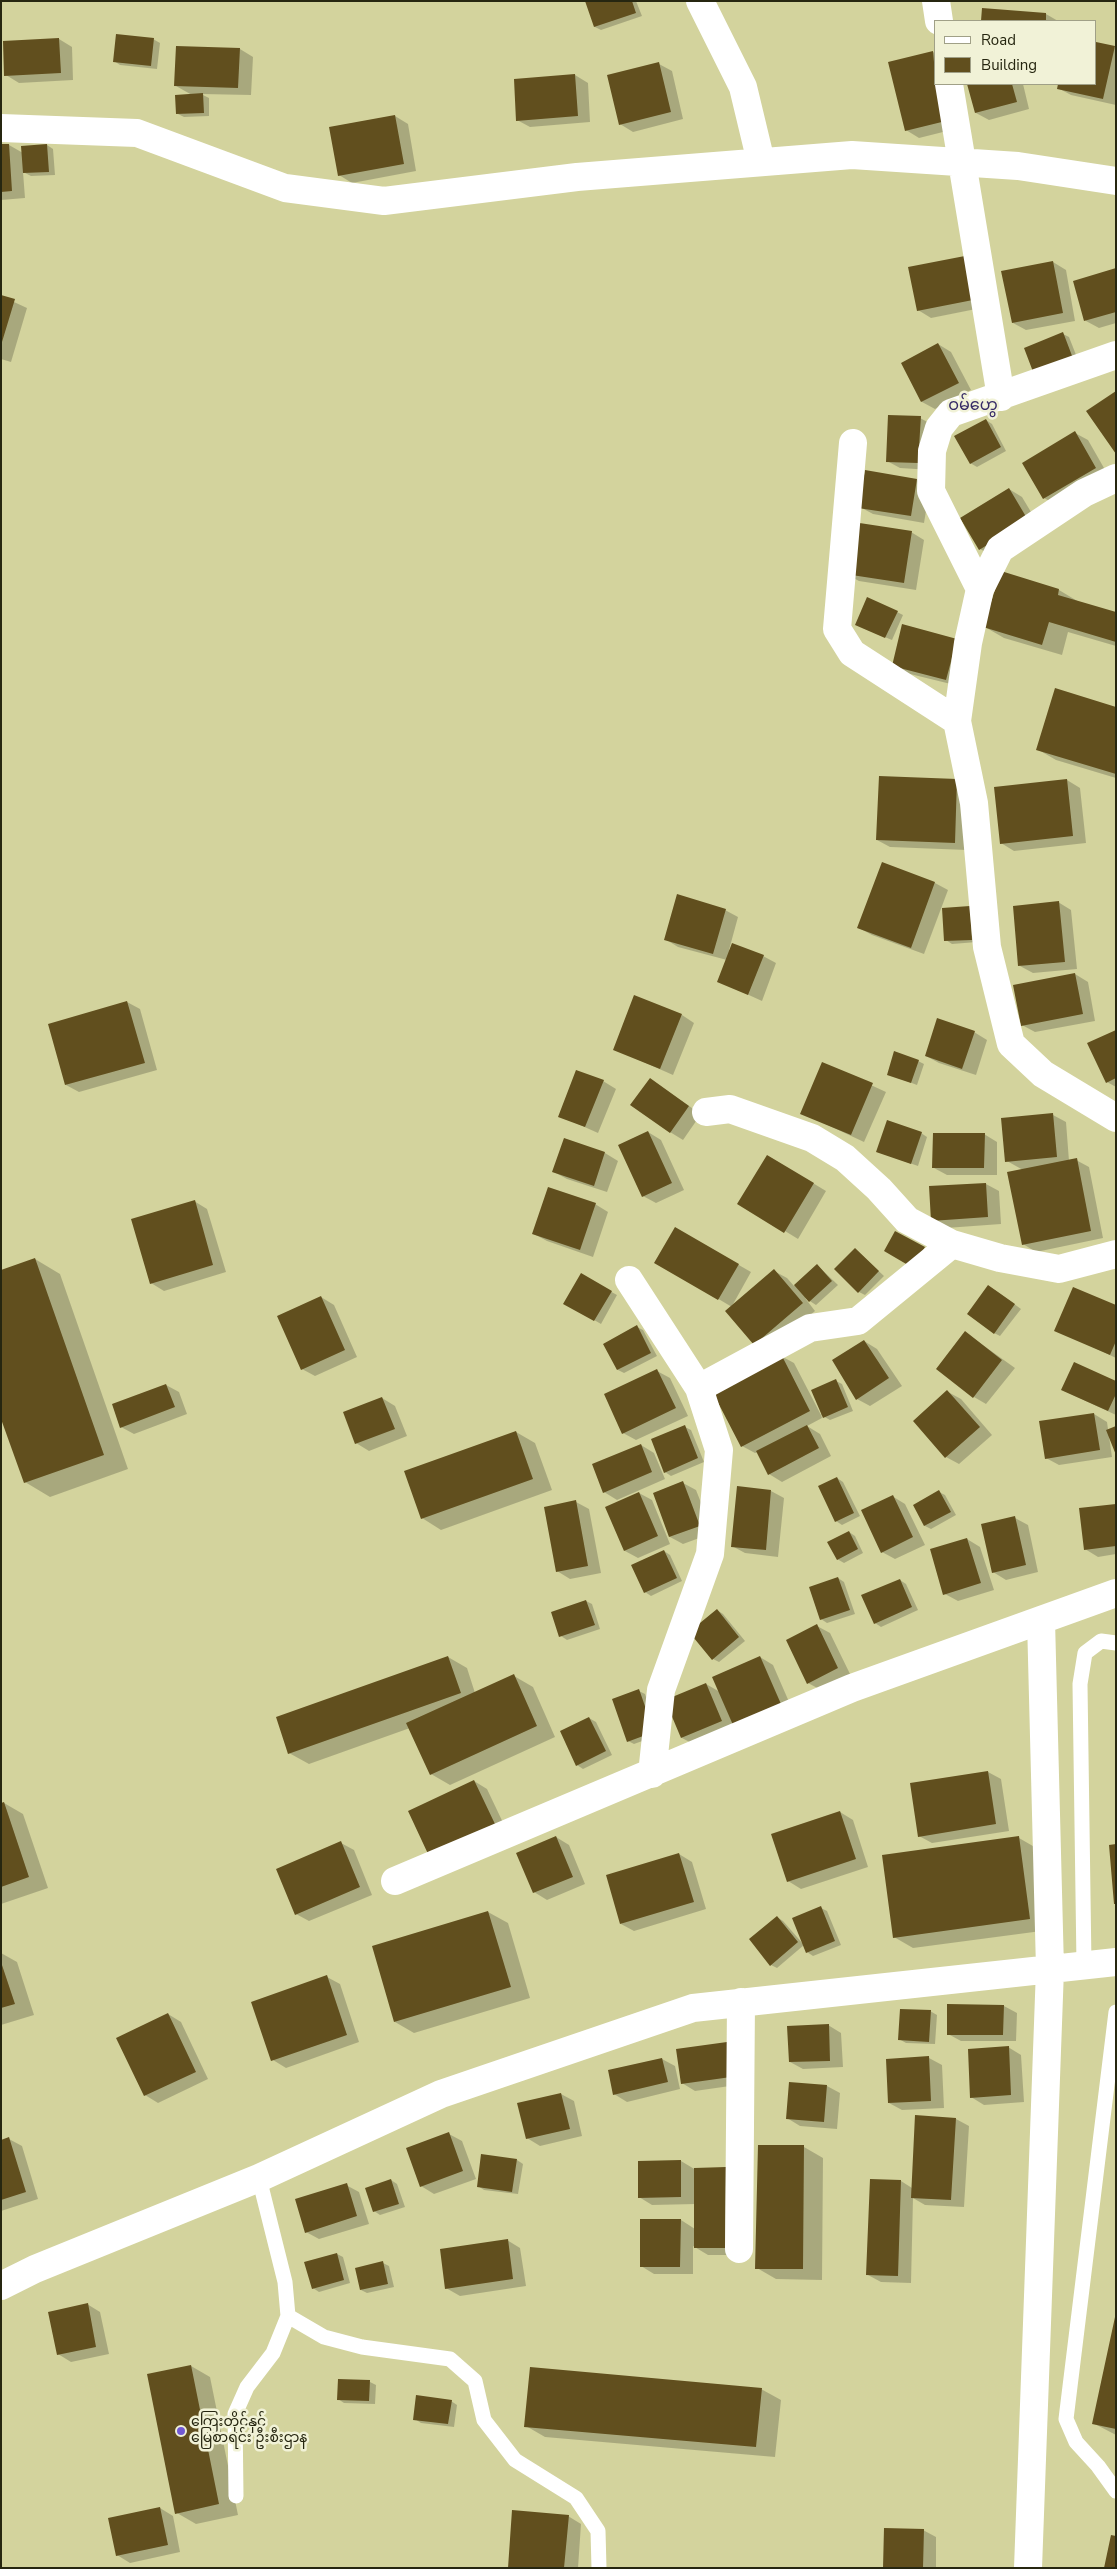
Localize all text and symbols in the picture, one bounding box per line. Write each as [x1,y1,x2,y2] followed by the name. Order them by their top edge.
[934,20,1097,85] legend
[981,30,1016,50] text: Road
[981,55,1037,75] text: Building
[948,396,998,416] district label: ဝမ်ဟွေ
[191,2415,307,2448] place label: ကြေးတိုင်နှင့် မြေစာရင်း ဦးစီးဌာန
[175,2425,187,2437] marker: ကြေးတိုင်နှင့် မြေစာရင်း ဦးစီးဌာန

